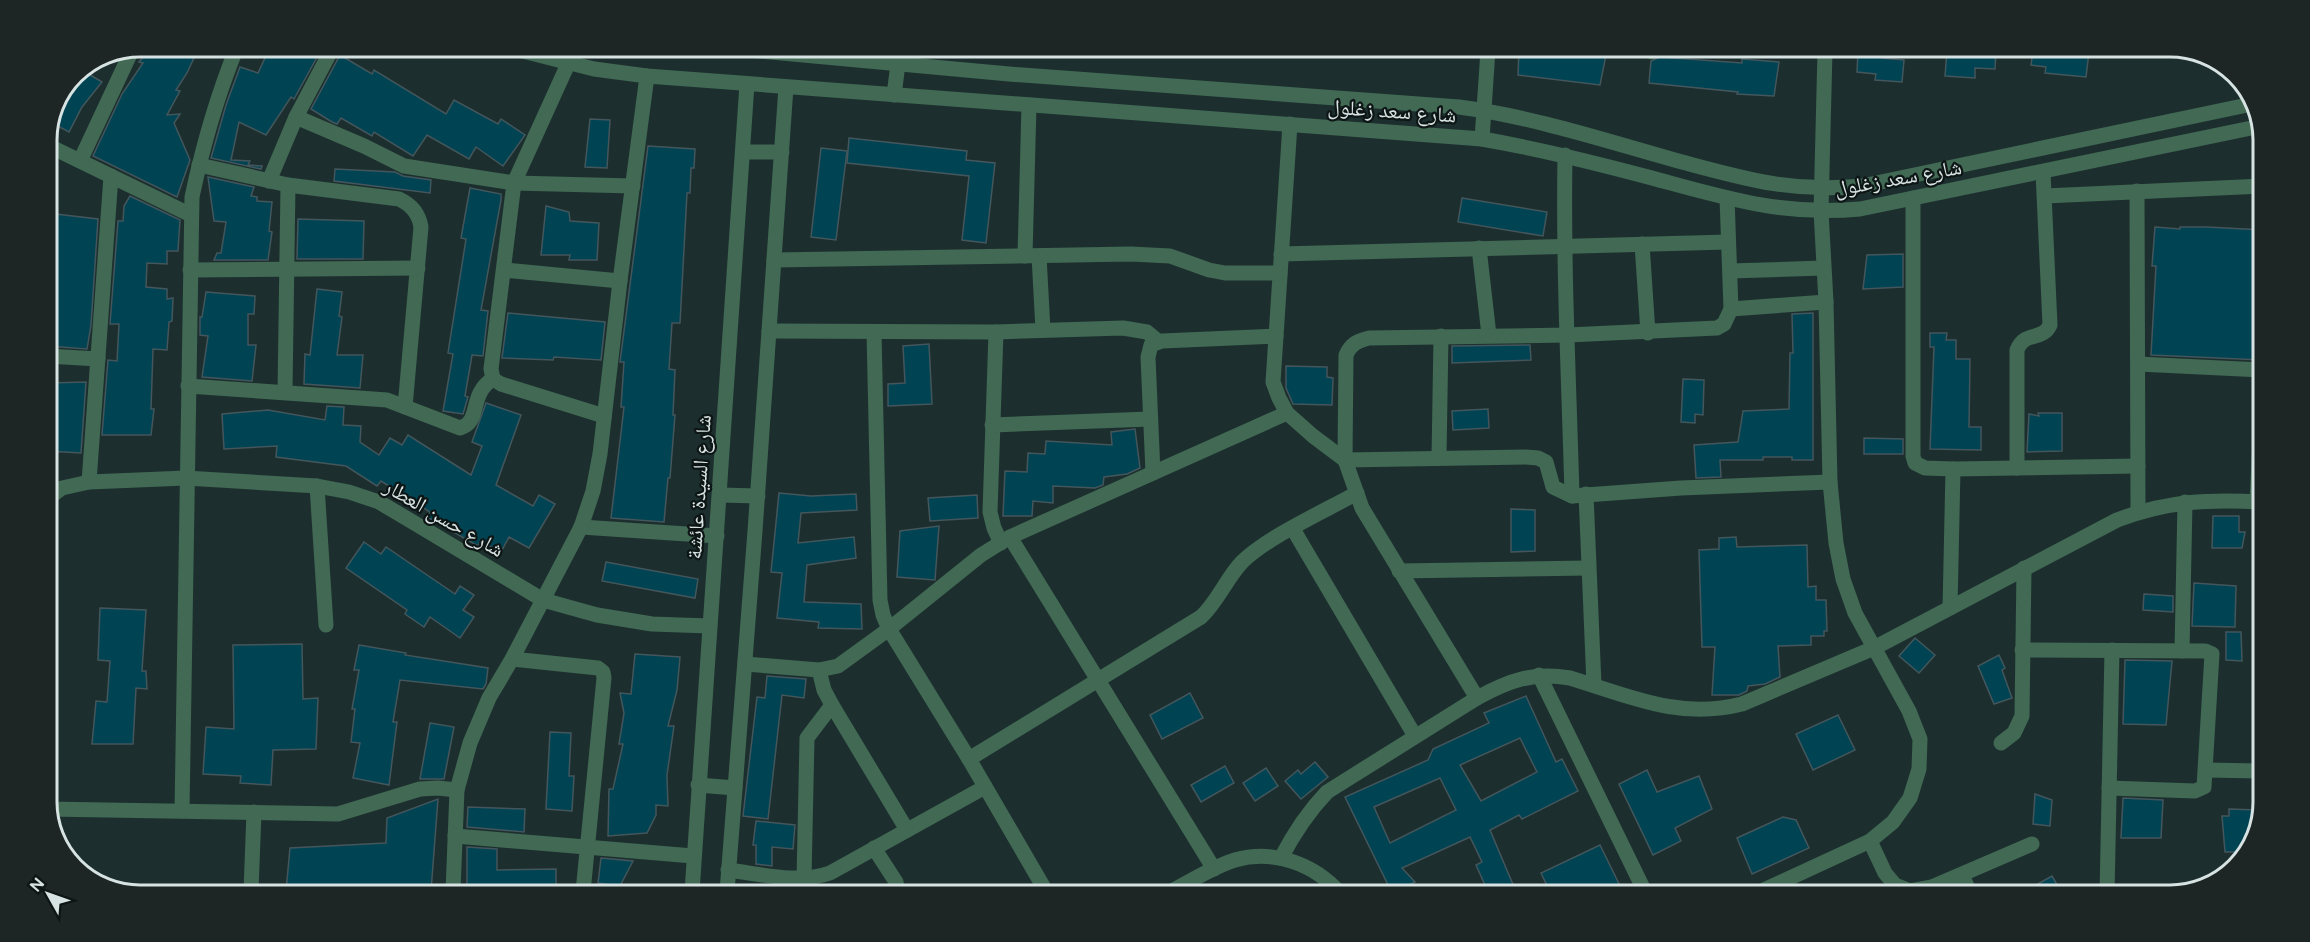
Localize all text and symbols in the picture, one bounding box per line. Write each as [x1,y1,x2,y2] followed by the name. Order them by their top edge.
[1327,94,1457,128] street label: شارع سعد زغلول
[1832,154,1964,202] street label: شارع سعد زغلول
[681,414,717,560] street label: شارع السيدة عائشة
[378,473,509,563] street label: شارع حسن العطار
[18,864,78,924] north arrow
[26,874,48,896] text: N

